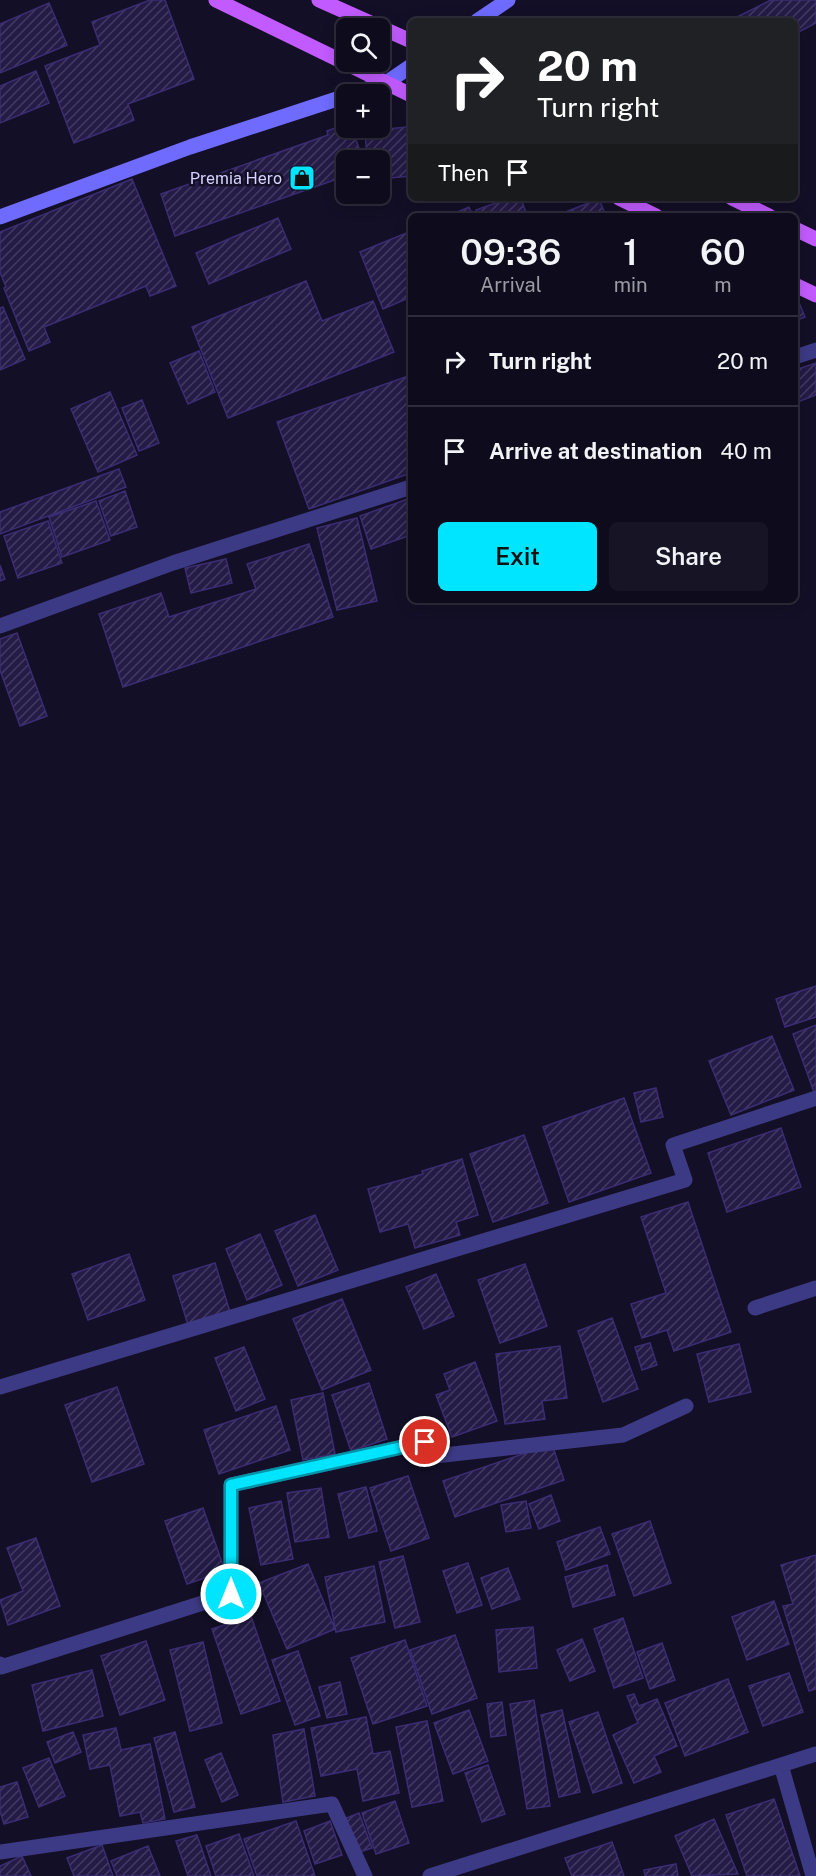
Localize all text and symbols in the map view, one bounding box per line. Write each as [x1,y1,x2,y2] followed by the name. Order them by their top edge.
[336,18,390,204] map controls
[336,18,390,72] button: search
[537,41,638,90] text: 20 m
[438,42,516,120] icon: right
[336,84,390,138] button: +
[537,91,660,123] text: Turn right
[336,150,390,204] button: −
[501,156,534,189] icon: arrive
[438,160,489,186] text: Then
[287,163,317,193] shop icon: Premia Hero
[190,169,282,188] place label: Premia Hero
[460,231,561,273] text: 09:36
[623,231,638,273] text: 1
[700,231,746,273] text: 60
[480,273,542,297] text: Arrival
[614,273,648,297] text: min
[714,273,731,297] text: m
[438,345,471,378] icon: right
[489,348,592,374] text: Turn right
[717,348,768,374] text: 20 m
[438,435,471,468] icon: arrive
[489,438,702,464] text: Arrive at destination
[720,438,772,464] text: 40 m
[438,522,597,591] button: Exit
[609,522,768,591] button: Share
[399,1416,450,1467] pin
[408,1425,441,1458] icon: arrive
[199,1562,263,1626] position arrow

